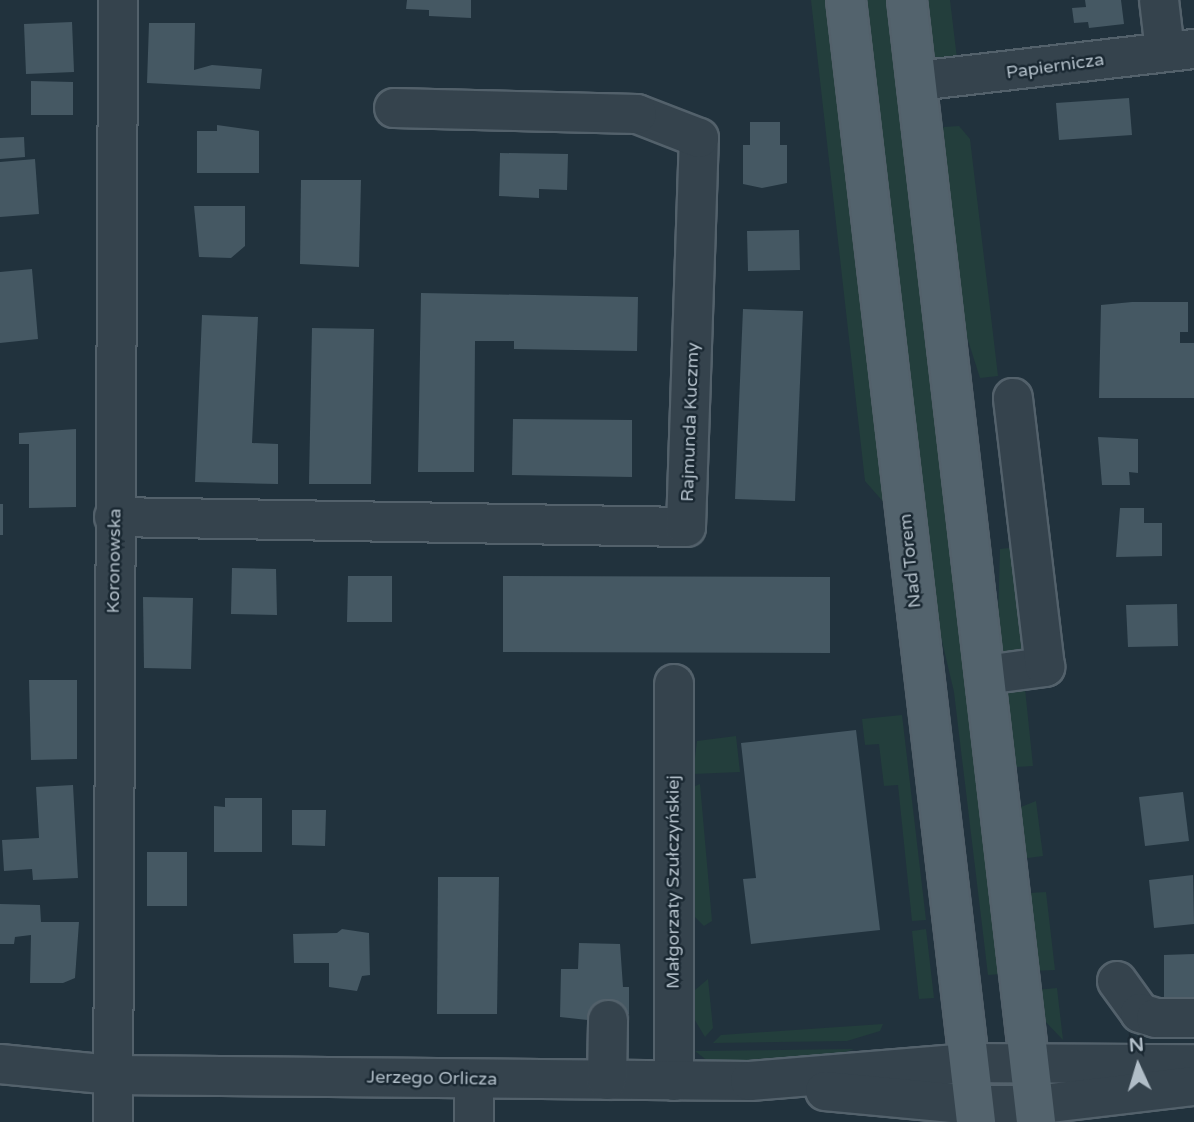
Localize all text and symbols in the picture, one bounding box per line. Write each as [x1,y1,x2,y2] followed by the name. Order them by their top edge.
[1005,48,1105,84] street label: Papiernicza
[676,342,704,502] street label: Rajmunda Kuczmy
[102,508,126,614] street label: Koronowska
[894,513,926,609] street label: Nad Torem
[662,775,684,989] street label: Małgorzaty Szułczyńskiej
[1103,1031,1173,1101] north arrow
[1128,1034,1145,1057] text: N
[367,1066,497,1090] street label: Jerzego Orlicza

